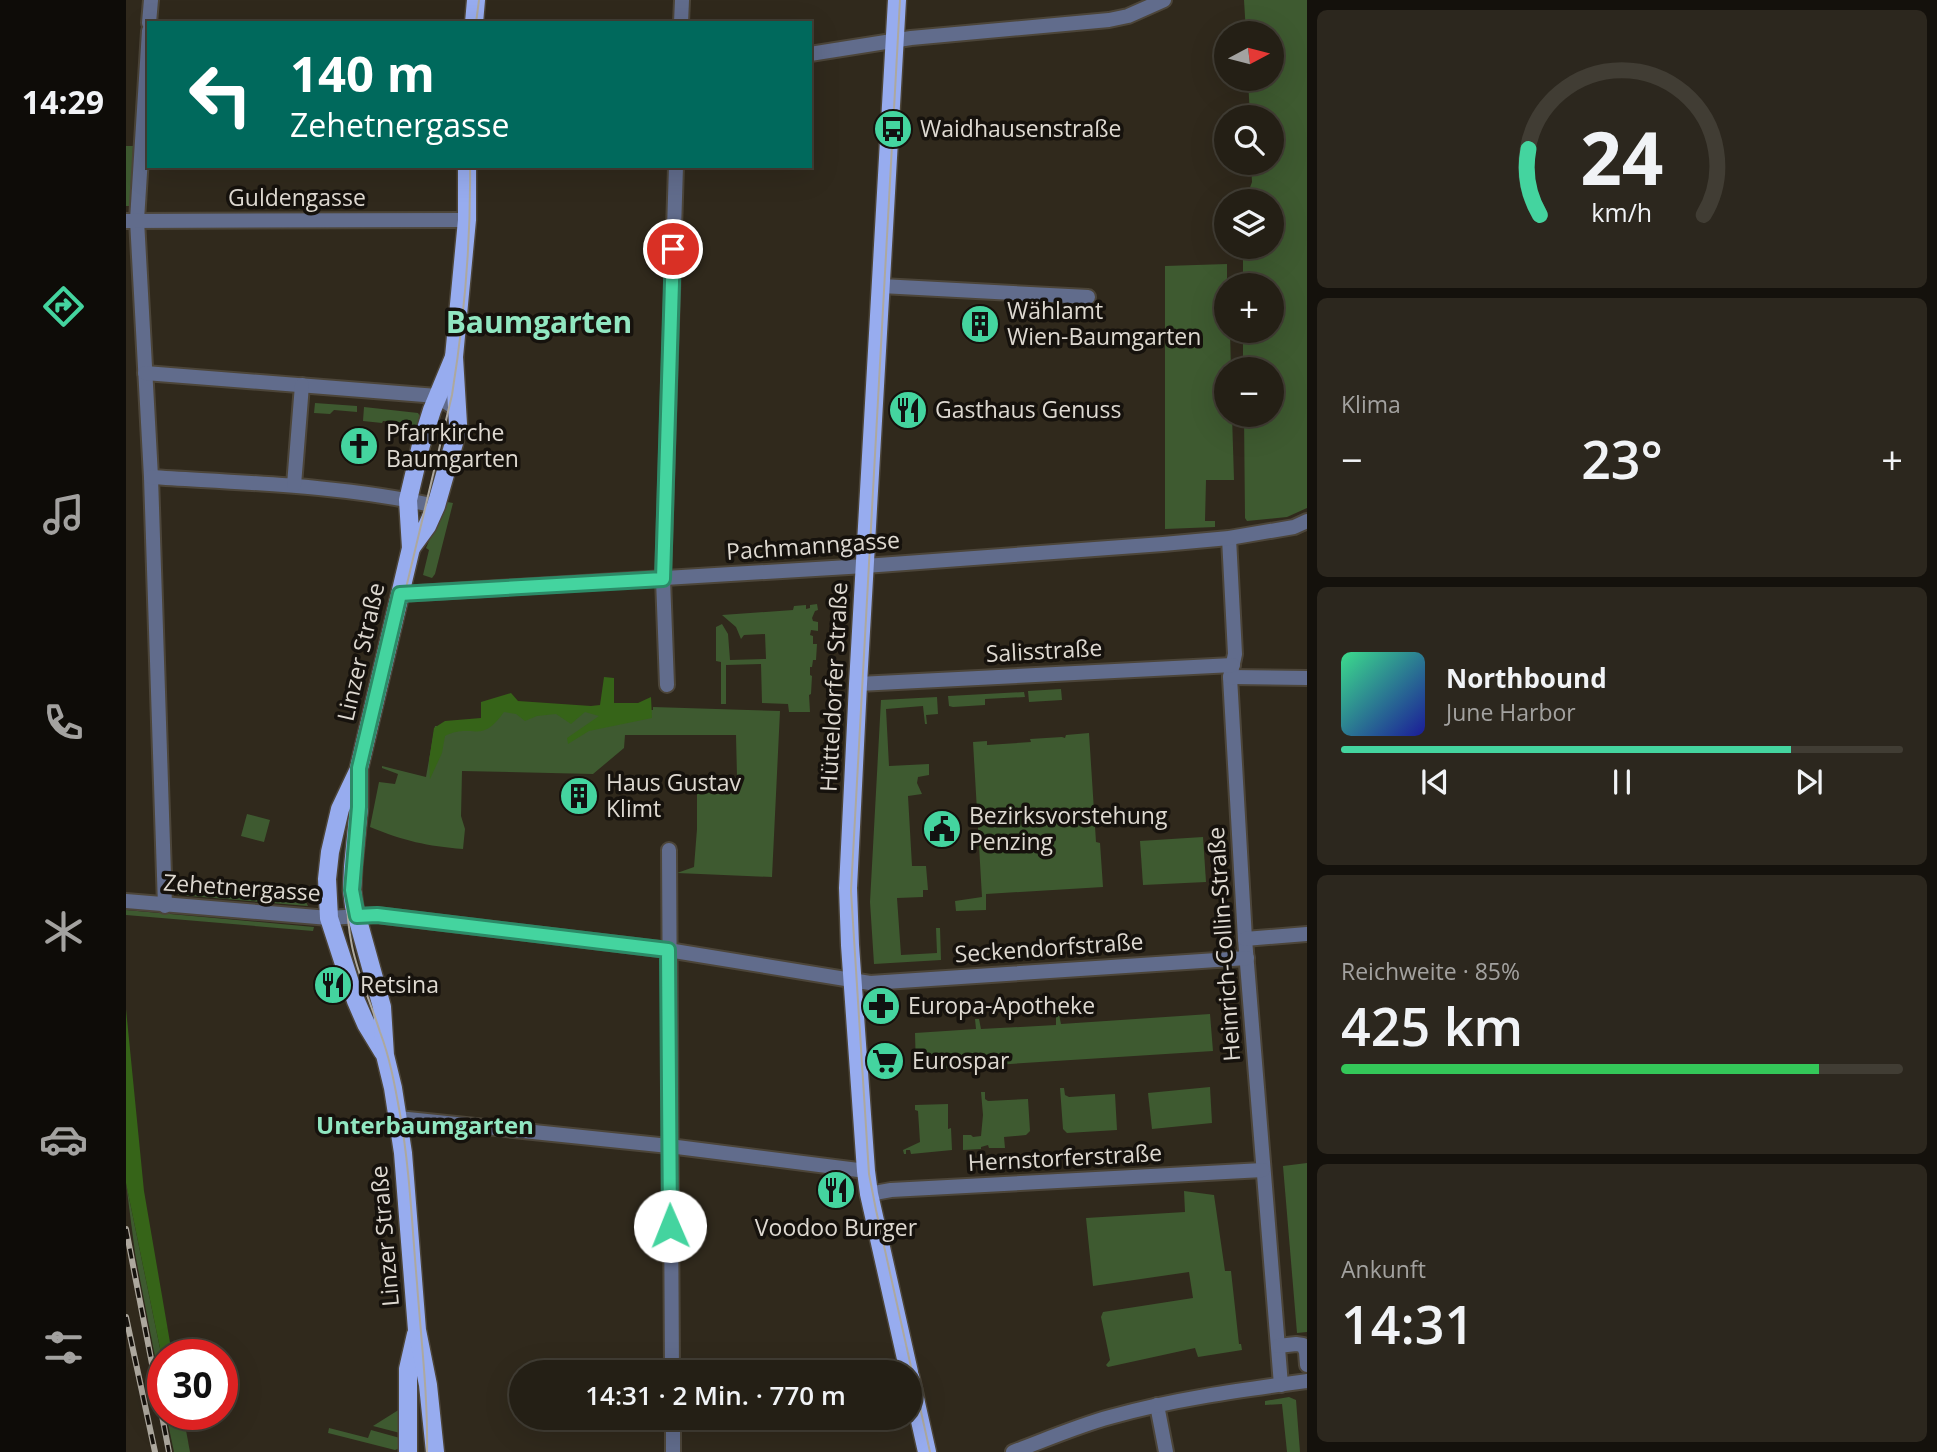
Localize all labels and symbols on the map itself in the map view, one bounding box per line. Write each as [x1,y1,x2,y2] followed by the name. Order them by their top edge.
[1214,21,1284,91] north arrow
[872,108,914,150] bus stop icon: Waidhausenstraße
[920,112,1121,144] place label: Waidhausenstraße
[228,181,366,213] street label: Guldengasse
[643,219,703,279] pin
[1007,294,1201,352] place label: Wählamt Wien-Baumgarten
[446,301,632,342] district label: Baumgarten
[959,303,1001,345] building icon: Wählamt Wien-Baumgarten
[887,389,929,431] restaurant icon: Gasthaus Genuss
[935,393,1121,425] place label: Gasthaus Genuss
[386,416,519,474] place label: Pfarrkirche Baumgarten
[338,425,380,467] church icon: Pfarrkirche Baumgarten
[725,523,901,567] street label: Pachmanngasse
[329,579,391,724] street label: Linzer Straße
[812,581,854,793] street label: Hütteldorfer Straße
[985,631,1103,669] street label: Salisstraße
[606,766,742,824] place label: Haus Gustav Klimt
[558,775,600,817] building icon: Haus Gustav Klimt
[969,799,1168,857] place label: Bezirksvorstehung Penzing
[921,808,963,850] public building icon: Bezirksvorstehung Penzing
[1199,826,1247,1062] street label: Heinrich-Collin-Straße
[162,866,322,908] street label: Zehetnergasse
[953,924,1144,970] street label: Seckendorfstraße
[312,964,354,1006] restaurant icon: Retsina
[360,968,439,1000] place label: Retsina
[860,985,902,1027] pharmacy icon: Europa-Apotheke
[908,989,1095,1021] place label: Europa-Apotheke
[864,1040,906,1082] supermarket icon: Eurospar
[912,1044,1010,1076] place label: Eurospar
[316,1108,534,1141] district label: Unterbaumgarten
[967,1136,1163,1178] street label: Hernstorferstraße
[362,1164,406,1308] street label: Linzer Straße
[815,1169,857,1211] restaurant icon: Voodoo Burger
[633,1189,707,1263] position arrow
[755,1211,918,1243] place label: Voodoo Burger
[147,1339,238,1430] speed limit sign: 30

